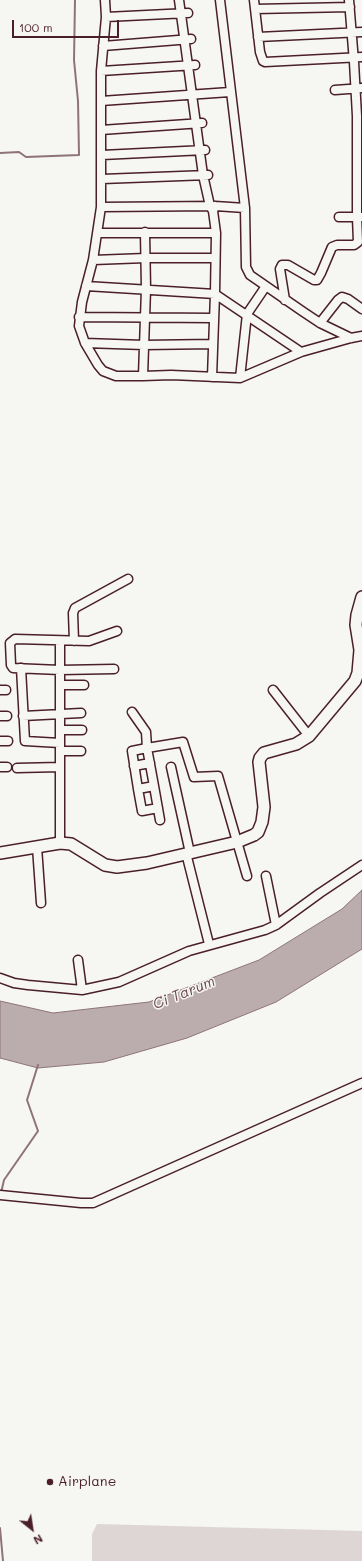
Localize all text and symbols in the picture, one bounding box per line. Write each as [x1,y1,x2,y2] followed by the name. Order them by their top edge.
[14,12,121,38] scale bar
[19,19,53,35] text: 100 m
[150,972,218,1014] water label: Ci Tarum
[58,1474,116,1490] place label: Airplane
[45,1477,55,1487] marker: Airplane
[12,1509,52,1549] north arrow
[31,1531,46,1548] text: N

